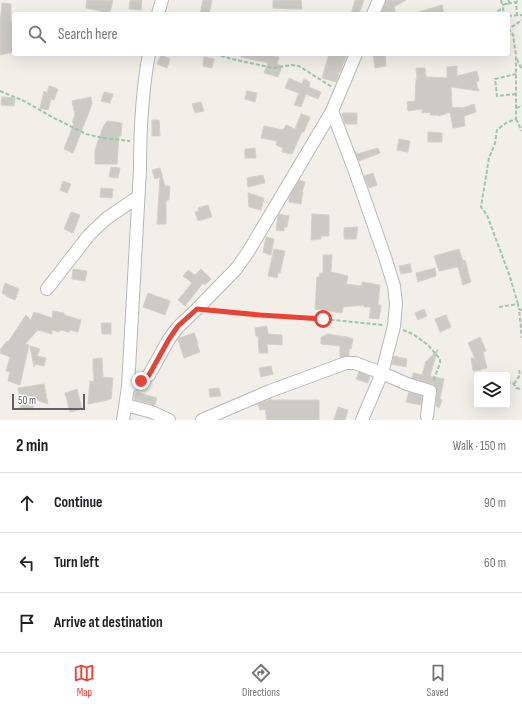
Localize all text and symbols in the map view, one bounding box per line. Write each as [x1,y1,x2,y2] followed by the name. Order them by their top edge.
[12,12,510,56] search box
[26,23,48,45] icon: search
[58,25,118,44] text: Search here
[314,310,332,328] route start
[132,372,150,390] route end
[474,372,510,408] map controls
[474,372,510,408] button: layers
[12,392,85,411] scale bar
[18,394,36,407] text: 50 m
[16,436,48,456] text: 2 min
[453,438,506,454] text: Walk · 150 m
[16,492,38,514] icon: ahead
[54,493,103,512] text: Continue
[484,495,506,511] text: 90 m
[16,552,38,574] icon: left
[54,553,99,572] text: Turn left
[484,555,506,571] text: 60 m
[16,612,38,634] icon: arrive
[54,613,163,632] text: Arrive at destination
[73,662,95,699] tab: Map
[242,662,280,699] tab: Directions
[427,662,449,699] tab: Saved

